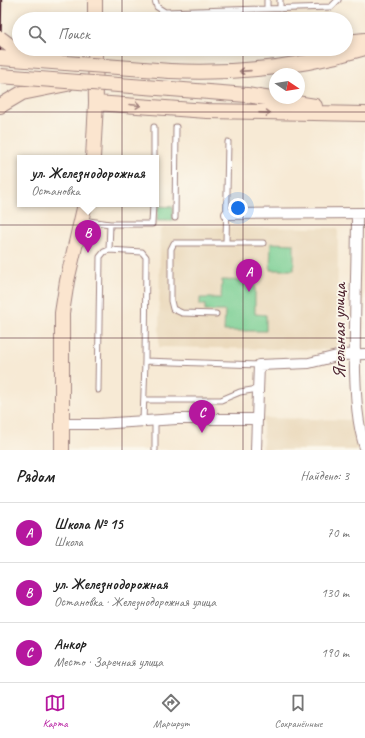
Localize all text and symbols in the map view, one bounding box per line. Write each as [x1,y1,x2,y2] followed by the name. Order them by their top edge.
[12,12,353,56] search box
[26,23,48,45] icon: search
[58,25,90,44] text: Поиск
[239,67,252,75] one-way arrow
[269,68,305,104] north arrow
[128,101,141,109] one-way arrow
[258,109,271,116] one-way arrow
[17,155,159,207] popup
[31,164,145,183] text: ул. Железнодорожная
[31,183,80,199] text: Остановка
[228,198,248,218] your location
[75,220,101,253] pin: B
[236,259,262,292] pin: A
[327,281,351,379] street label: Ягельная улица
[189,400,215,433] pin: C
[16,466,54,487] text: Рядом
[301,468,349,484] text: Найдено: 3
[54,515,123,534] text: Школа № 15
[26,525,32,541] text: A
[327,525,349,541] text: 70 m
[54,534,83,550] text: Школа
[54,575,167,594] text: ул. Железнодорожная
[26,585,32,601] text: B
[321,585,349,601] text: 130 m
[54,594,216,610] text: Остановка · Железнодорожная улица
[54,635,86,654] text: Анкор
[26,645,32,661] text: C
[321,645,349,661] text: 190 m
[54,654,163,670] text: Место · Заречная улица
[43,692,68,730] tab: Карта
[153,692,189,730] tab: Маршрут
[275,692,322,730] tab: Сохранённые

